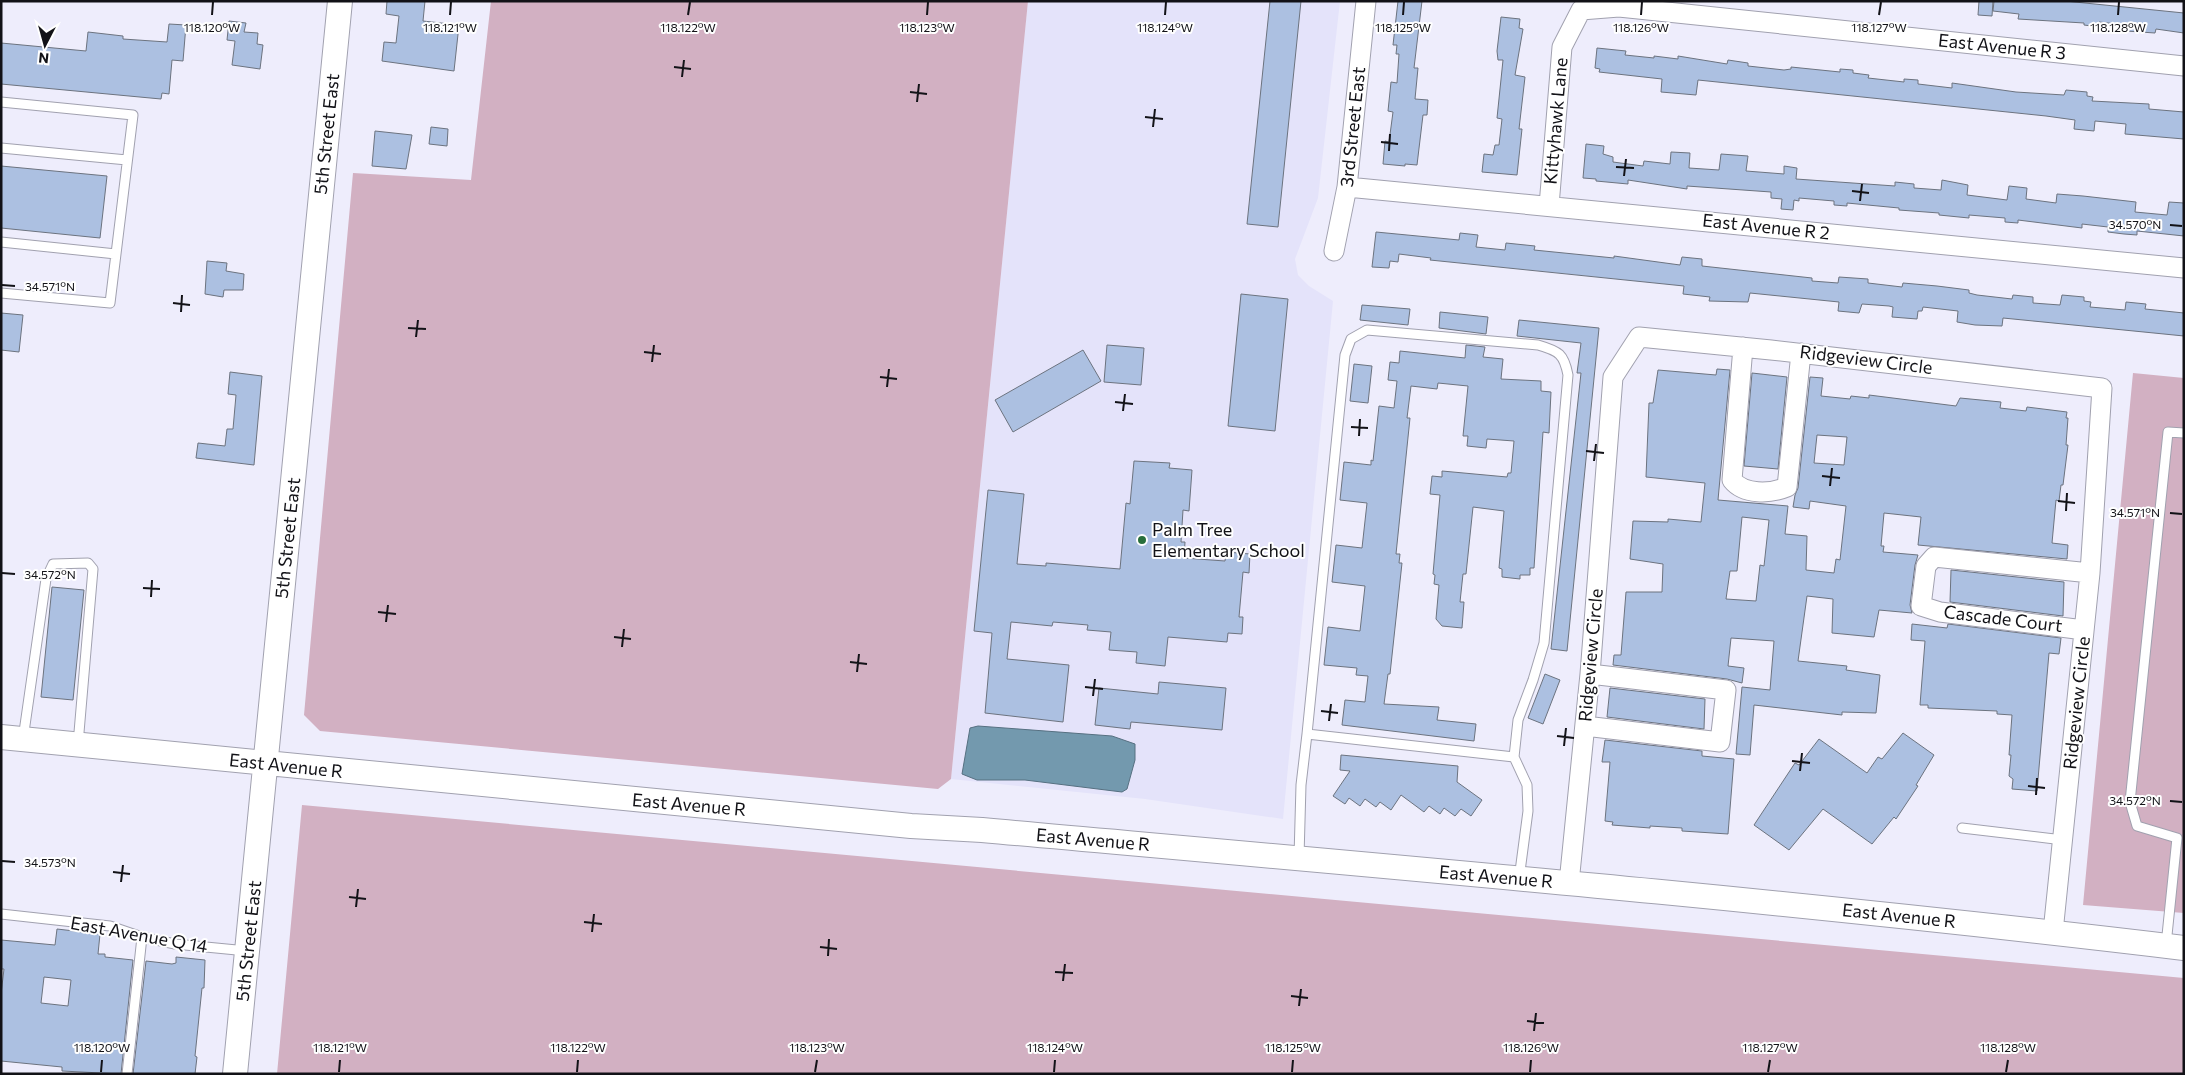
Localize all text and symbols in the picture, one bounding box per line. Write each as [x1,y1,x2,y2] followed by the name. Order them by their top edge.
[20,20,70,70] north arrow
[184,20,240,34] text: 118.120°W
[423,20,477,34] text: 118.121°W
[660,20,716,34] text: 118.122°W
[899,20,955,34] text: 118.123°W
[1137,20,1193,34] text: 118.124°W
[1375,20,1431,34] text: 118.125°W
[1613,20,1669,34] text: 118.126°W
[1851,20,1907,34] text: 118.127°W
[2090,20,2146,34] text: 118.128°W
[1937,28,2067,64] street label: East Avenue R 3
[37,49,50,67] text: N
[1538,56,1572,185] street label: Kittyhawk Lane
[1335,66,1369,188] street label: 3rd Street East
[309,72,343,195] street label: 5th Street East
[1701,208,1831,244] street label: East Avenue R 2
[2109,217,2161,231] text: 34.570°N
[25,279,75,293] text: 34.571°N
[1798,340,1934,378] street label: Ridgeview Circle
[270,476,304,599] street label: 5th Street East
[2110,505,2160,519] text: 34.571°N
[1152,518,1305,561] place label: Palm Tree Elementary School
[1136,534,1148,546] marker: Palm Tree Elementary School
[24,567,76,581] text: 34.572°N
[1573,587,1607,722] street label: Ridgeview Circle
[1943,600,2064,636] street label: Cascade Court
[2058,635,2094,771] street label: Ridgeview Circle
[228,748,344,782] street label: East Avenue R
[631,788,747,820] street label: East Avenue R
[2109,793,2161,807] text: 34.572°N
[1035,823,1151,855] street label: East Avenue R
[24,855,76,869] text: 34.573°N
[1438,860,1554,892] street label: East Avenue R
[231,879,265,1002] street label: 5th Street East
[1841,898,1957,932] street label: East Avenue R
[69,911,210,957] street label: East Avenue Q 14
[74,1040,130,1054] text: 118.120°W
[313,1040,367,1054] text: 118.121°W
[550,1040,606,1054] text: 118.122°W
[789,1040,845,1054] text: 118.123°W
[1027,1040,1083,1054] text: 118.124°W
[1265,1040,1321,1054] text: 118.125°W
[1503,1040,1559,1054] text: 118.126°W
[1742,1040,1798,1054] text: 118.127°W
[1980,1040,2036,1054] text: 118.128°W

